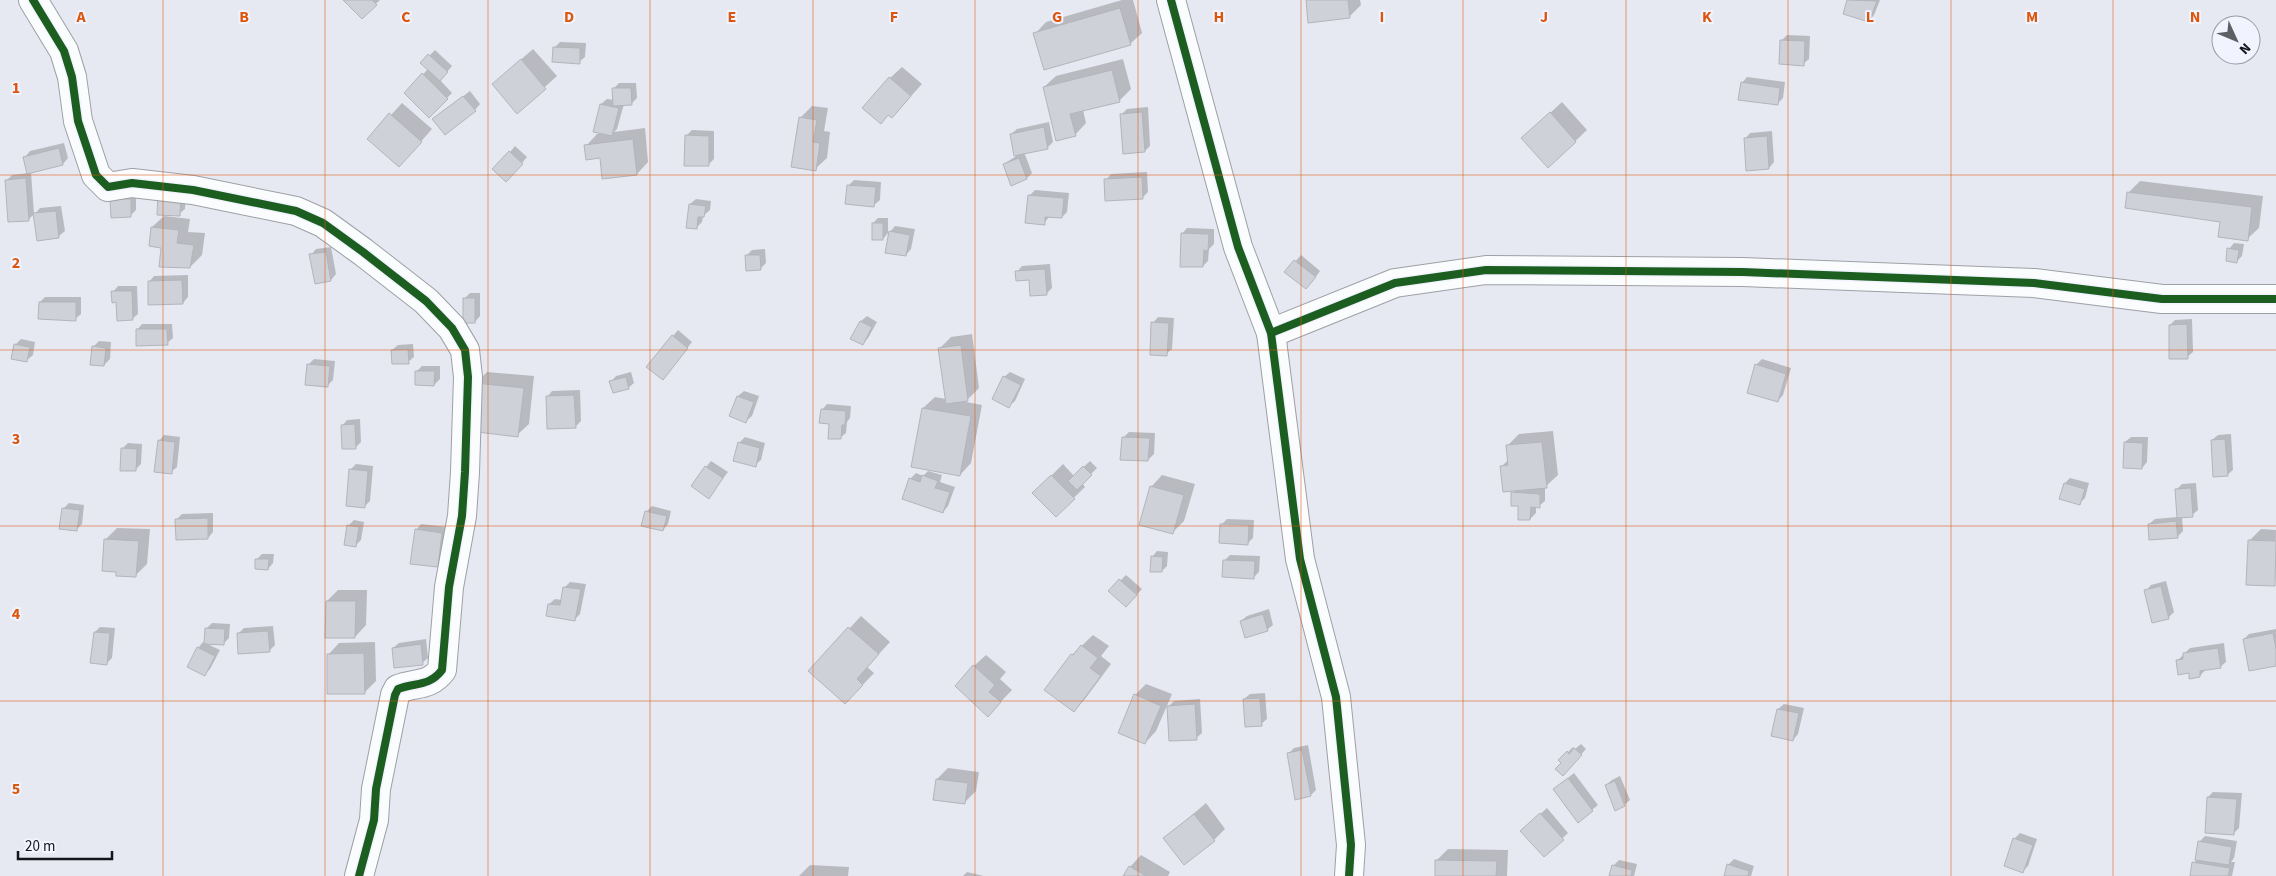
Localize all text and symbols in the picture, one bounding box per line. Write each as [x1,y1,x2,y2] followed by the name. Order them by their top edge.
[75,6,86,28] text: A
[239,6,249,28] text: B
[401,6,411,28] text: C
[564,6,574,28] text: D
[728,6,736,28] text: E
[890,6,898,28] text: F
[1052,6,1062,28] text: G
[1214,6,1224,28] text: H
[1380,6,1384,28] text: I
[1540,6,1548,28] text: J
[1702,6,1712,28] text: K
[1866,6,1874,28] text: L
[2026,6,2038,28] text: M
[2190,6,2200,28] text: N
[2211,15,2261,65] north arrow
[2234,38,2255,59] text: N
[12,77,20,99] text: 1
[12,252,20,274] text: 2
[12,428,20,450] text: 3
[12,603,21,625] text: 4
[12,778,20,800] text: 5
[18,828,111,860] scale bar
[25,836,55,857] text: 20 m

